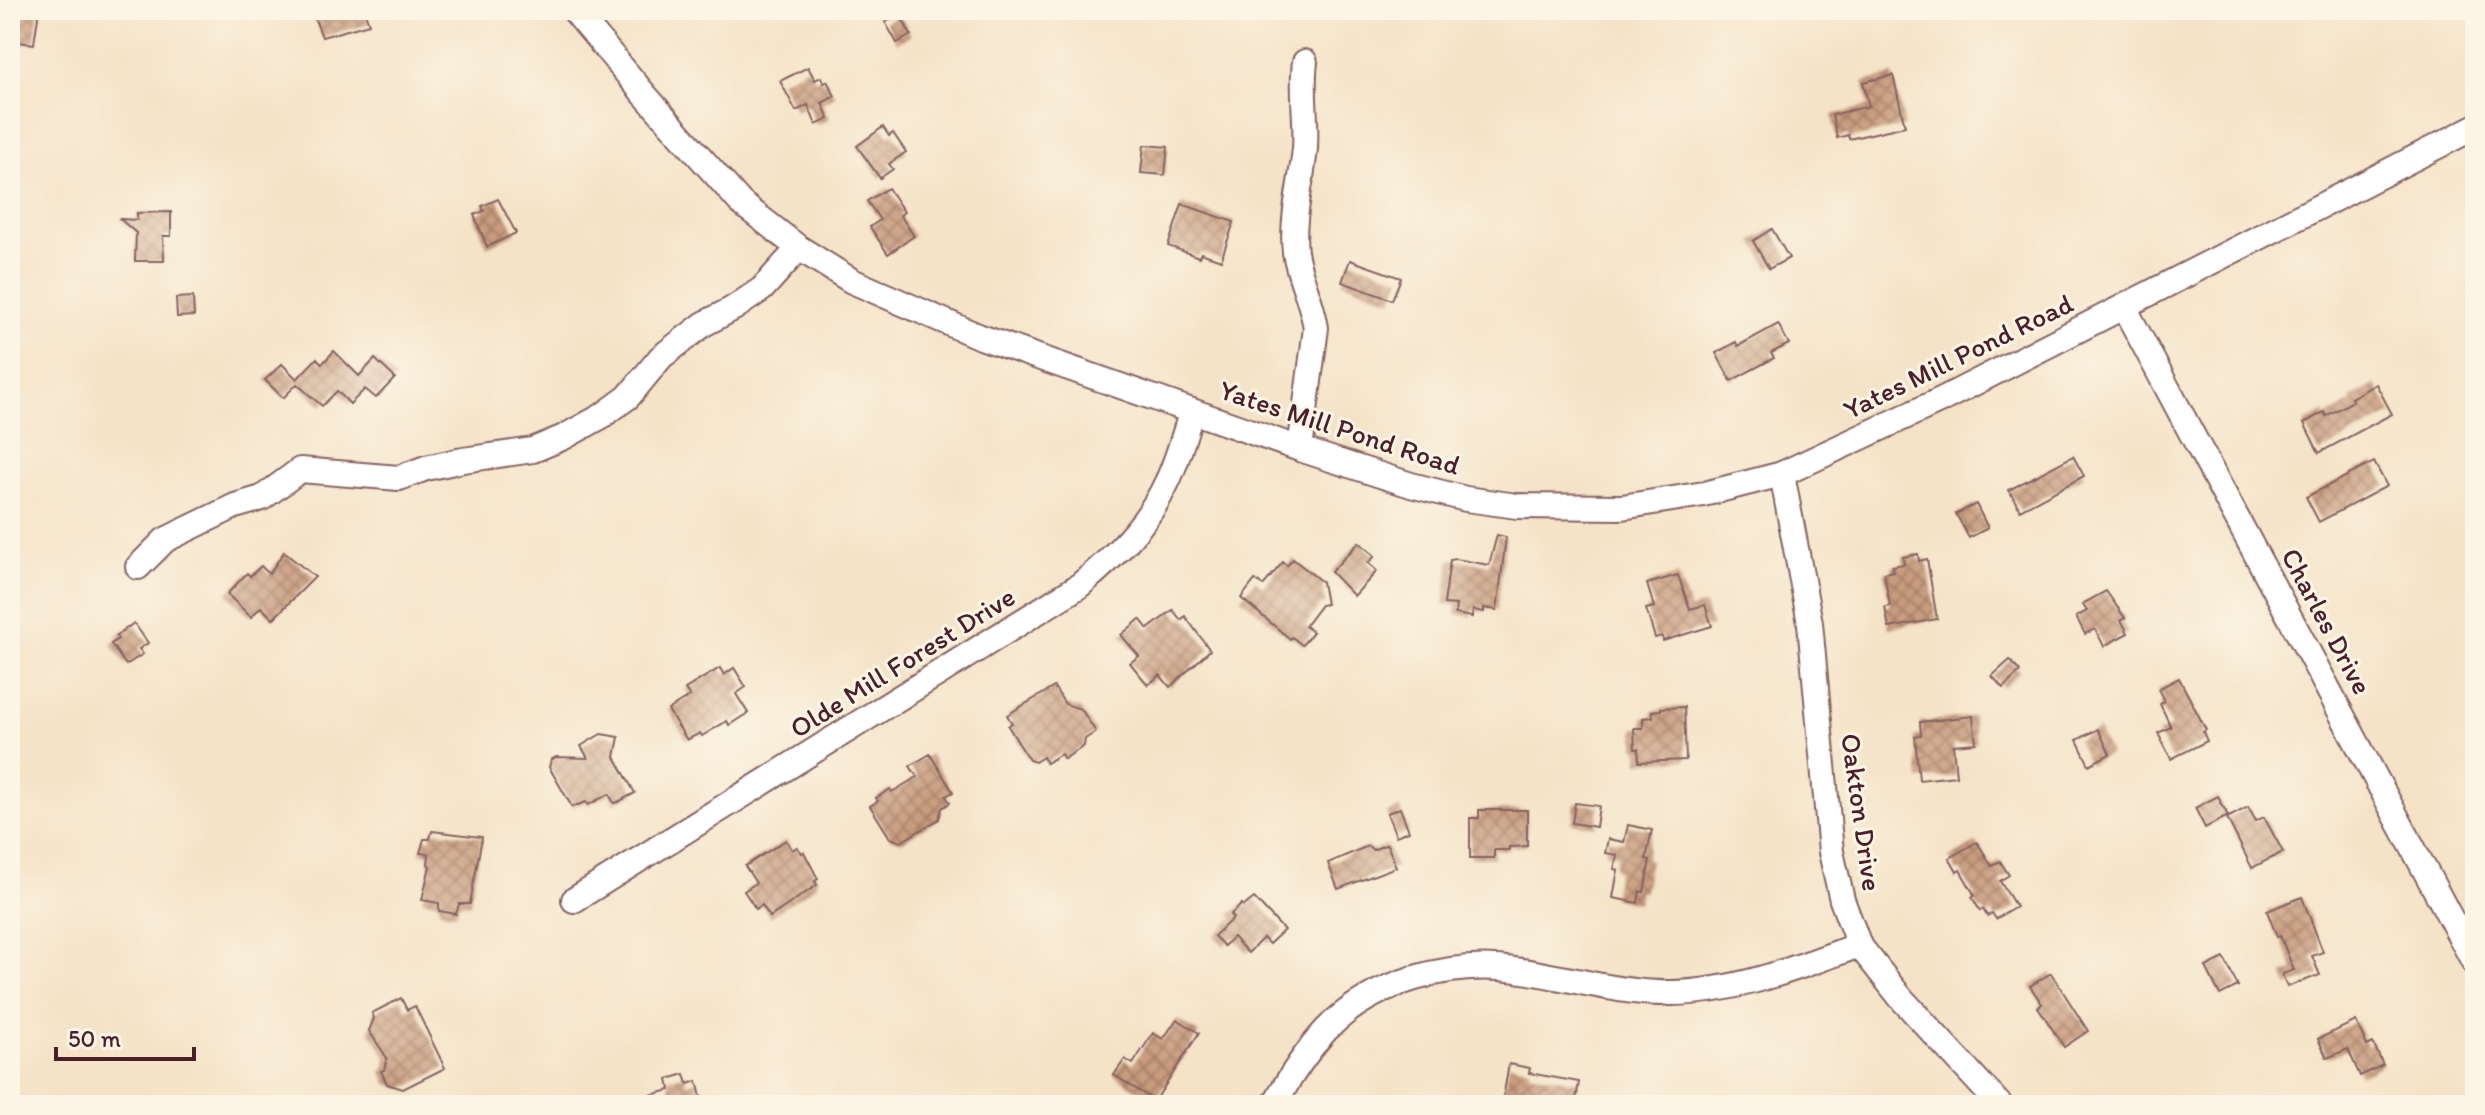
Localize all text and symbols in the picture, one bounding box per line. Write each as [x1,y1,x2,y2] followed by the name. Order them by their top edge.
[1838,285,2079,426] street label: Yates Mill Pond Road
[1215,372,1465,482] street label: Yates Mill Pond Road
[2274,542,2380,700] street label: Charles Drive
[783,579,1021,745] street label: Olde Mill Forest Drive
[1834,731,1890,893] street label: Oakton Drive
[56,1011,194,1061] scale bar
[68,1024,121,1053] text: 50 m

